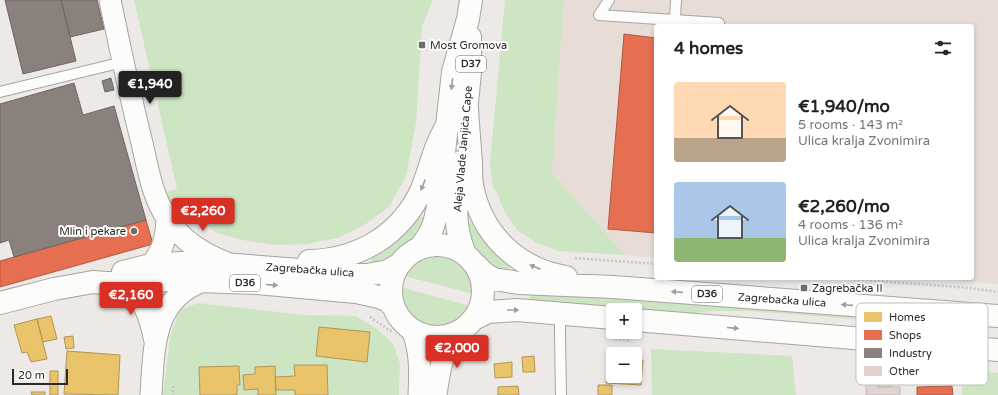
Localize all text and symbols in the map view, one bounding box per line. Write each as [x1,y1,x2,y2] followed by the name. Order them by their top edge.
[932,37,954,59] icon: filters
[674,38,743,59] text: 4 homes
[430,39,507,52] place label: Most Gromova
[417,40,427,50] marker: Most Gromova
[456,56,486,72] road number: D37
[117,71,183,105] pin: €1,940
[128,76,172,92] text: €1,940
[449,78,455,90] one-way arrow
[451,85,475,213] street label: Aleja Vlade Janjića Cape
[798,96,890,117] text: €1,940/mo
[706,98,754,146] icon: home
[798,117,903,133] text: 5 rooms · 143 m²
[798,133,930,149] text: Ulica kralja Zvonimira
[419,180,425,192] one-way arrow
[798,196,890,217] text: €2,260/mo
[170,198,236,232] pin: €2,260
[706,198,754,246] icon: home
[181,203,225,219] text: €2,260
[798,217,903,233] text: 4 rooms · 136 m²
[59,225,126,238] place label: Mlin i pekare
[129,226,139,236] marker: Mlin i pekare
[798,233,930,249] text: Ulica kralja Zvonimira
[265,260,355,280] street label: Zagrebačka ulica
[529,264,540,270] one-way arrow
[230,275,260,291] road number: D36
[266,281,278,288] one-way arrow
[98,282,164,316] pin: €2,160
[812,282,883,295] place label: Zagrebačka II
[799,283,809,293] marker: Zagrebačka II
[692,286,722,302] road number: D36
[109,287,153,303] text: €2,160
[671,289,683,295] one-way arrow
[737,290,827,310] street label: Zagrebačka ulica
[841,301,853,308] one-way arrow
[606,303,642,383] map controls
[606,303,642,339] button: +
[856,303,988,385] legend
[507,307,520,313] one-way arrow
[889,311,925,324] text: Homes
[727,325,739,332] one-way arrow
[889,329,921,342] text: Shops
[424,335,490,369] pin: €2,000
[435,340,479,356] text: €2,000
[606,347,642,383] button: −
[889,347,932,360] text: Industry
[889,365,920,378] text: Other
[12,367,68,386] scale bar
[18,369,45,382] text: 20 m

